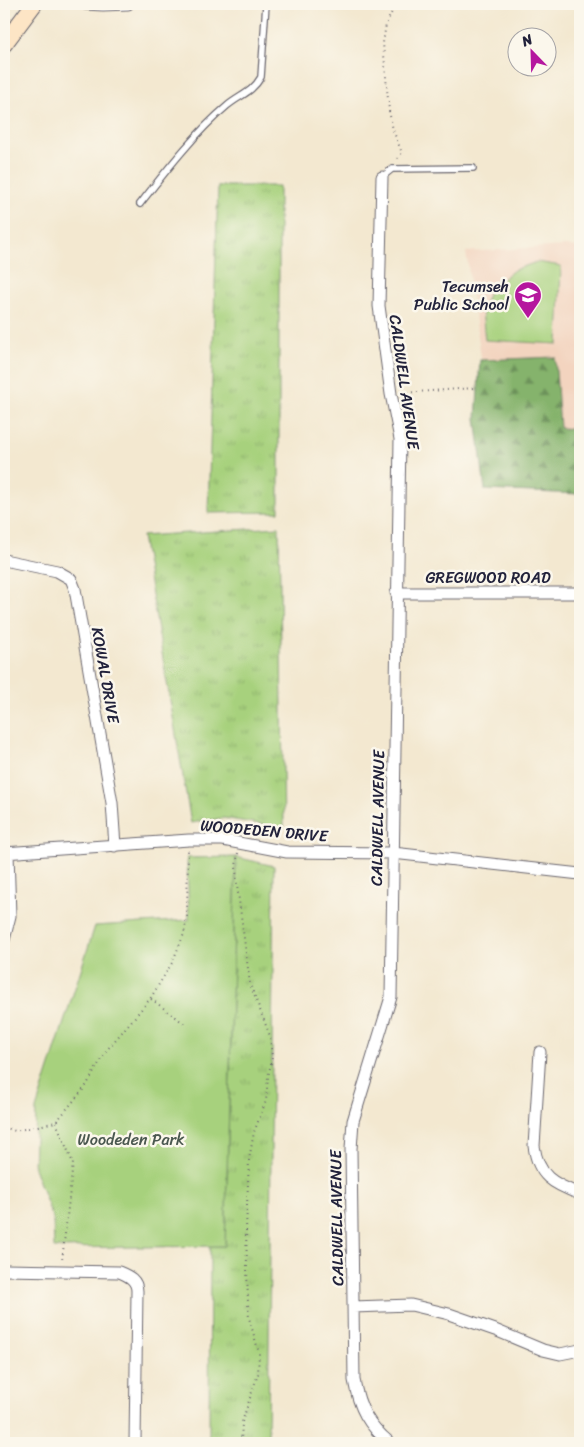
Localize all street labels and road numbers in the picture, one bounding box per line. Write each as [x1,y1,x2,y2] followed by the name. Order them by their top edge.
[381,313,428,452] street label: CALDWELL AVENUE
[425,563,551,592] street label: GREGWOOD ROAD
[83,625,128,727] street label: KOWAL DRIVE
[362,749,393,886] street label: CALDWELL AVENUE
[199,810,330,851] street label: WOODEDEN DRIVE
[321,1149,352,1286] street label: CALDWELL AVENUE

